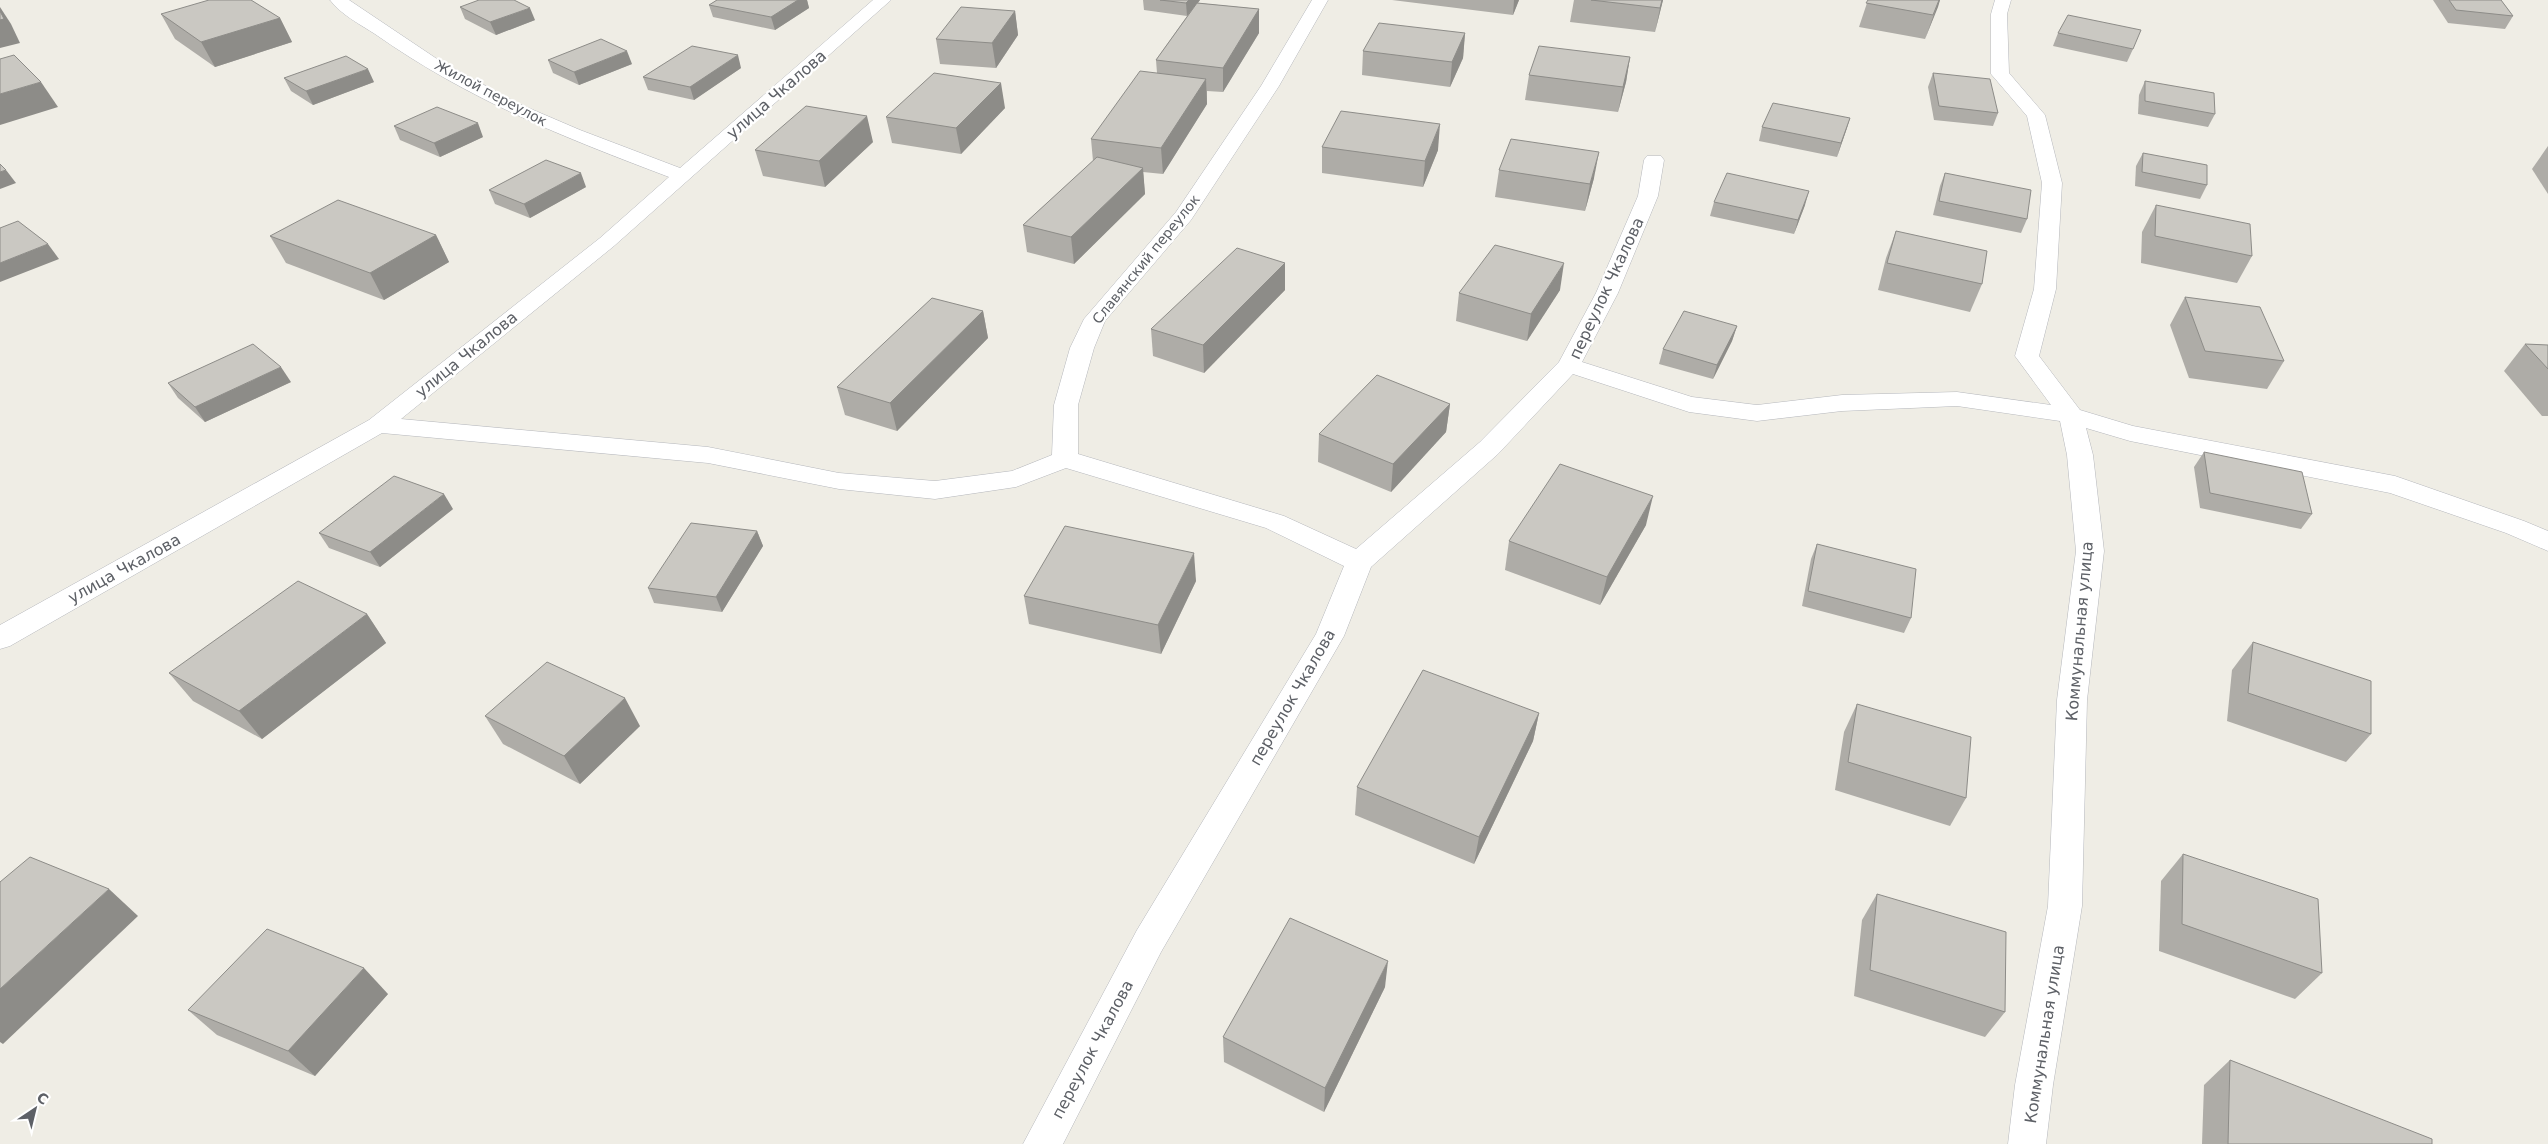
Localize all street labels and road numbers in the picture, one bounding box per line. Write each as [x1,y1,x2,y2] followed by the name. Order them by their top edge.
[723,46,830,143] street label: улица Чкалова
[432,57,550,129] street label: Жилой переулок
[1089,191,1203,327] street label: Славянский переулок
[1565,214,1648,362] street label: переулок Чкалова
[412,307,521,401] street label: улица Чкалова
[65,530,184,607] street label: улица Чкалова
[2062,540,2097,722] street label: Коммунальная улица
[1246,626,1339,769] street label: переулок Чкалова
[2021,943,2068,1125] street label: Коммунальная улица
[1048,977,1137,1122] street label: переулок Чкалова

